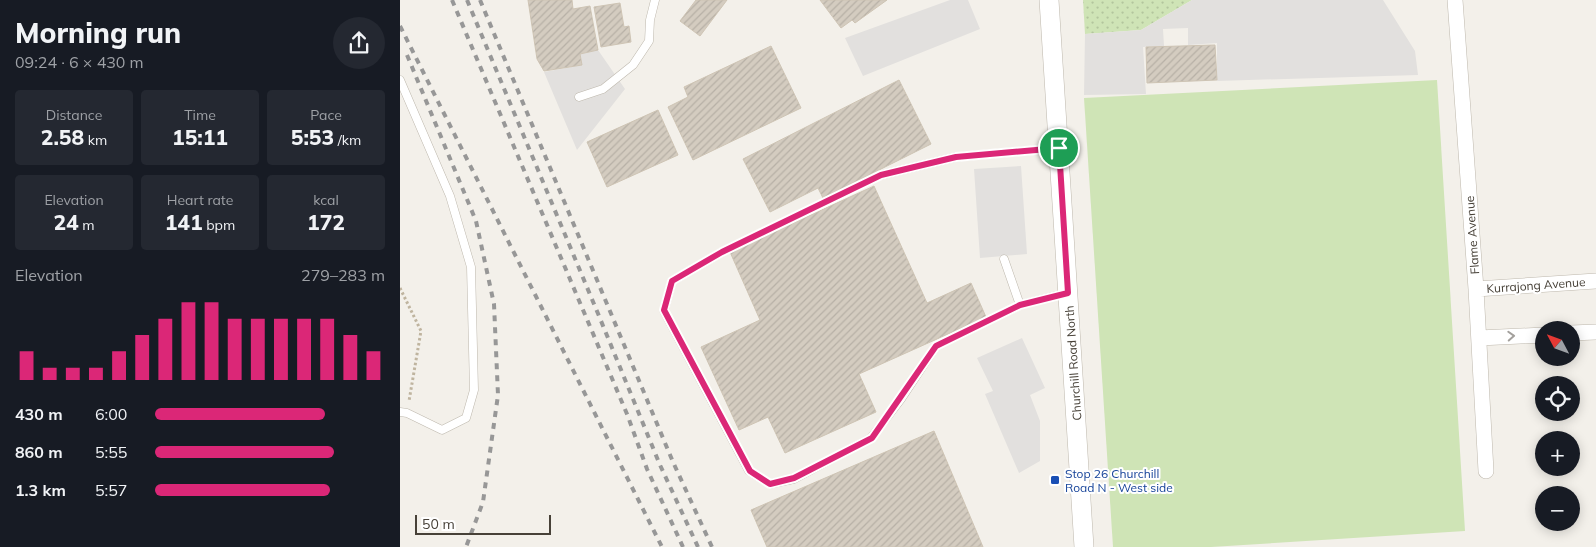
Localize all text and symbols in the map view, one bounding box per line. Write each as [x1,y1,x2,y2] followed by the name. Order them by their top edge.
[15,15,181,50] text: Morning run
[333,17,385,69] button: share
[15,52,144,72] text: 09:24 · 6 × 430 m
[46,106,102,124] text: Distance
[184,106,216,124] text: Time
[310,106,342,124] text: Pace
[41,124,84,150] text: 2.58
[172,124,228,150] text: 15:11
[291,124,334,150] text: 5:53
[1038,127,1080,169] pin
[84,131,107,149] text: km
[334,131,361,149] text: /km
[1045,134,1073,162] icon: arrive
[44,191,104,209] text: Elevation
[167,191,233,209] text: Heart rate
[313,191,339,209] text: kcal
[1462,195,1482,275] street label: Flame Avenue
[53,209,79,235] text: 24
[165,209,203,235] text: 141
[307,209,345,235] text: 172
[79,216,95,234] text: m
[203,216,235,234] text: bpm
[15,265,83,285] text: Elevation
[301,265,385,285] text: 279–283 m
[1486,274,1586,296] street label: Kurrajong Avenue
[1061,305,1085,421] street label: Churchill Road North
[1535,321,1580,366] north arrow
[1535,321,1580,531] map controls
[1507,331,1515,342] one-way arrow
[1535,376,1580,421] button: locate
[15,404,63,424] text: 430 m
[95,404,127,424] text: 6:00
[1535,431,1580,476] button: +
[15,442,63,462] text: 860 m
[95,442,127,462] text: 5:55
[1065,466,1173,495] place label: Stop 26 Churchill Road N - West side
[1049,474,1061,486] marker: Stop 26 Churchill Road N - West side
[15,480,66,500] text: 1.3 km
[95,480,127,500] text: 5:57
[1535,486,1580,531] button: −
[415,512,551,535] scale bar
[422,515,455,533] text: 50 m

